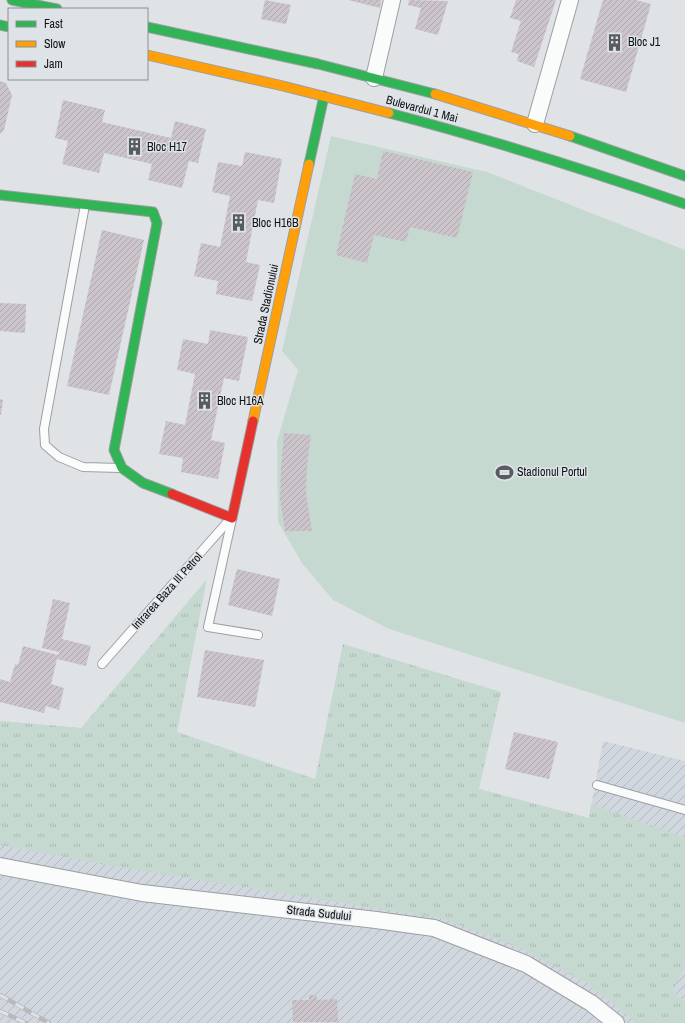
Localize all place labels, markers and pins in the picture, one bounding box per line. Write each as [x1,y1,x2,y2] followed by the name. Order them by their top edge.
[605,32,625,52] building icon: Bloc J1
[628,34,661,50] place label: Bloc J1
[124,137,144,157] building icon: Bloc H17
[147,139,187,155] place label: Bloc H17
[229,213,249,233] building icon: Bloc H16B
[252,215,299,231] place label: Bloc H16B
[194,391,214,411] building icon: Bloc H16A
[217,393,264,409] place label: Bloc H16A
[494,462,514,482] sports icon: Stadionul Portul
[517,464,587,480] place label: Stadionul Portul

